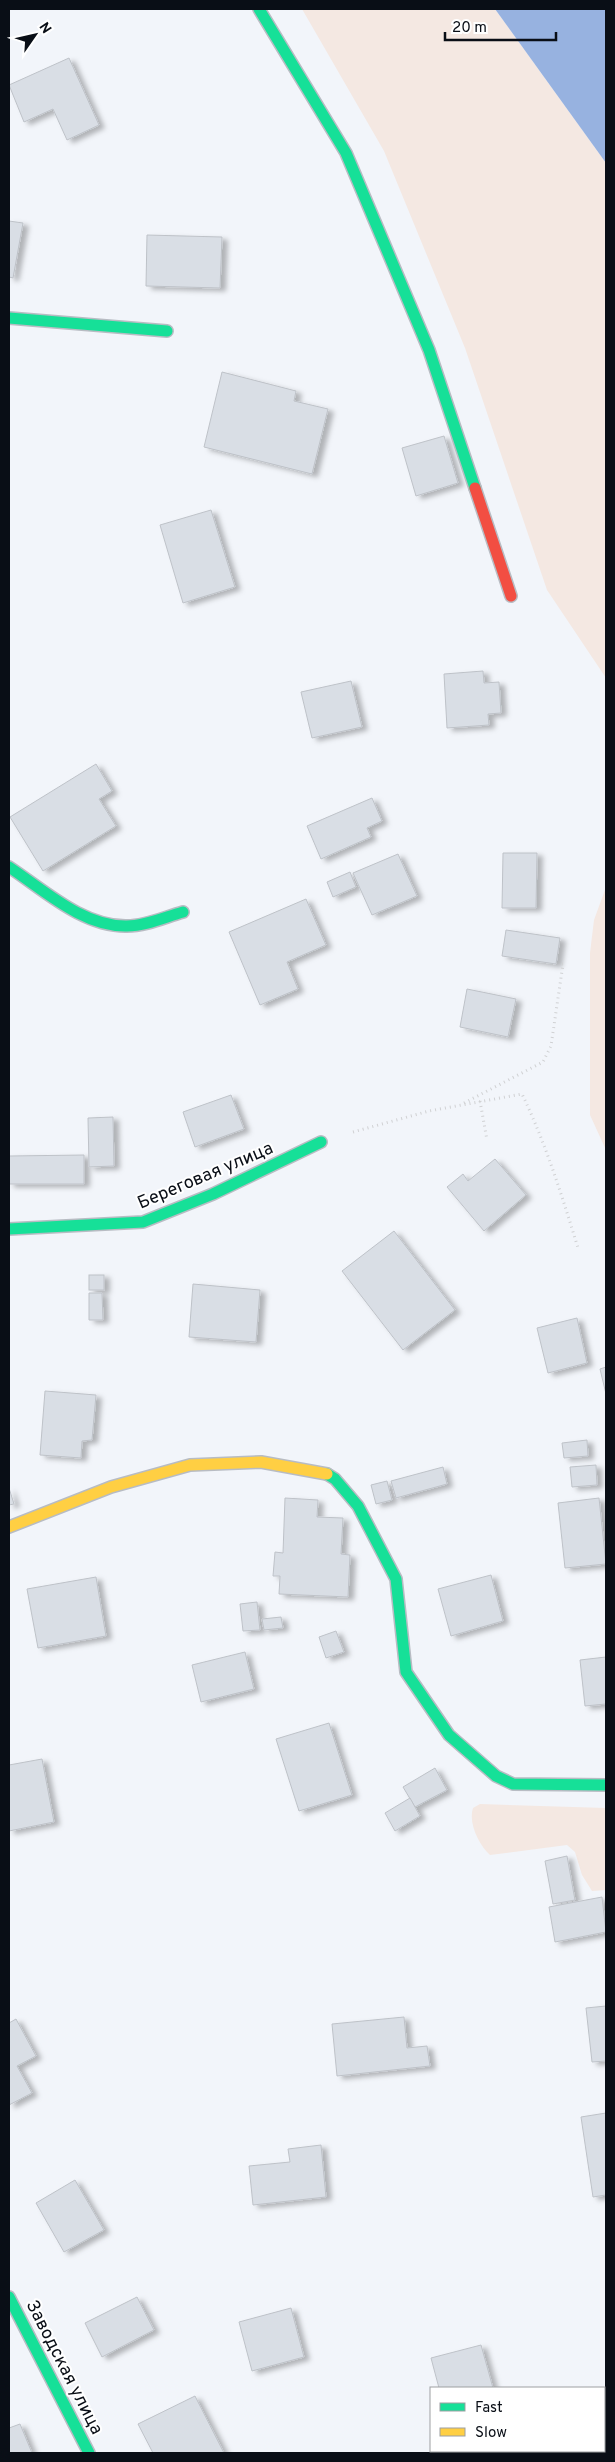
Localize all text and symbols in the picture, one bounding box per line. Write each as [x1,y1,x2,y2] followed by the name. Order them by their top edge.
[10,10,60,60] north arrow
[445,10,556,42] scale bar
[452,19,487,38] text: 20 m
[35,20,54,37] text: N
[134,1137,277,1215] street label: Береговая улица
[20,2296,108,2439] street label: Заводская улица
[430,2387,605,2452] legend
[475,2399,503,2418] text: Fast
[475,2424,507,2443] text: Slow

